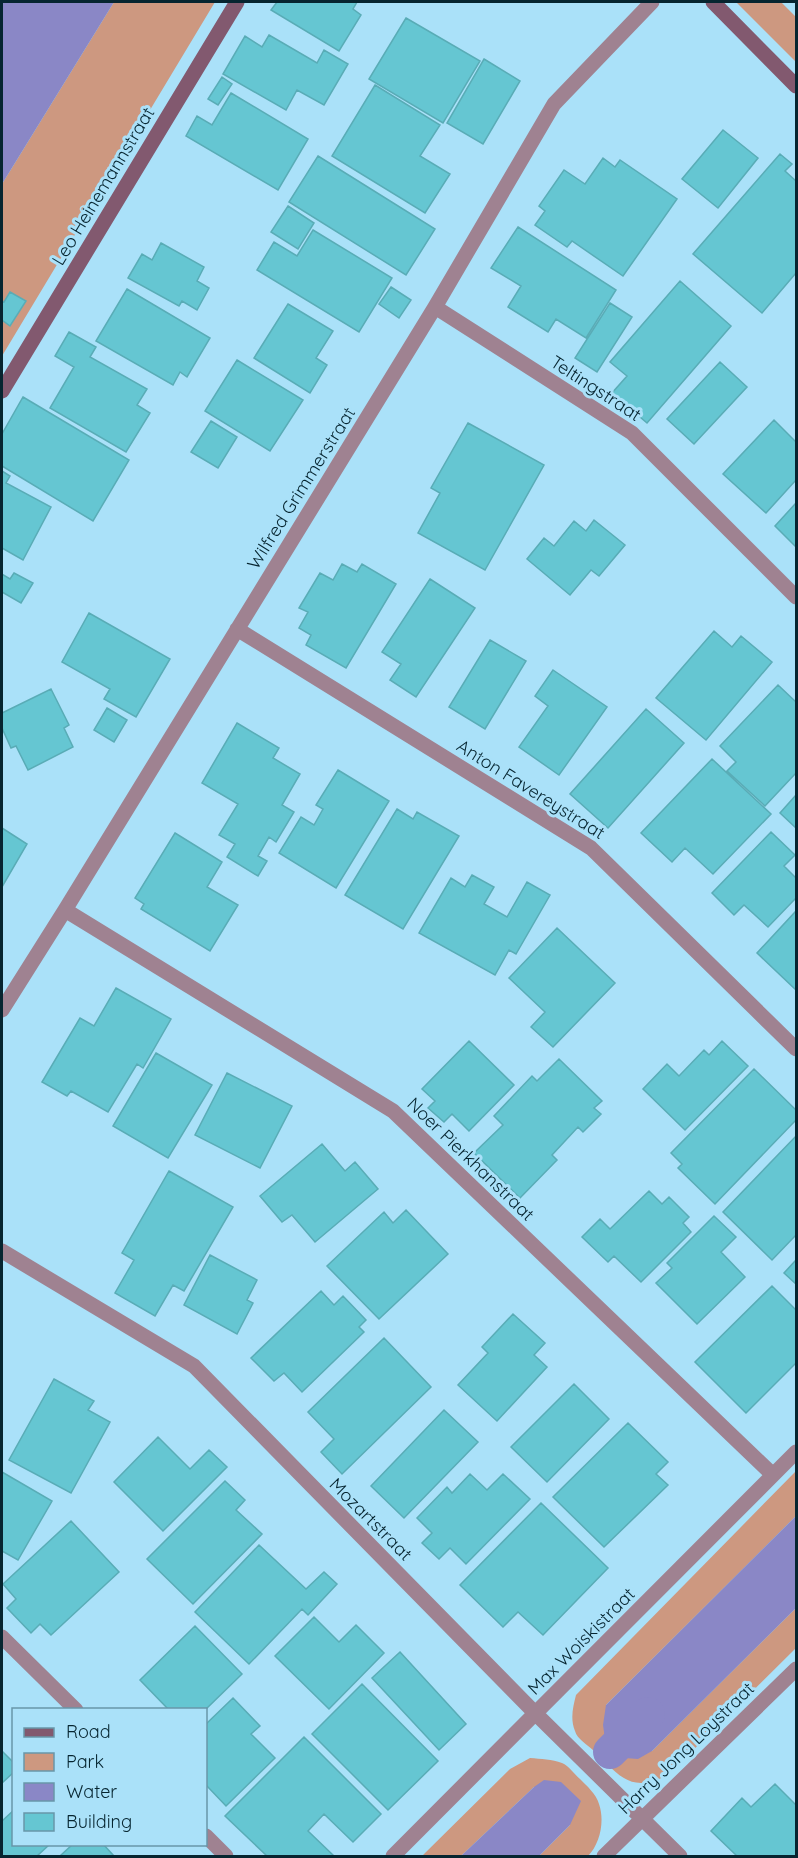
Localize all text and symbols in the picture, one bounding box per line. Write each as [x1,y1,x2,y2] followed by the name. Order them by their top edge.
[47,103,159,269] street label: Leo Heinemannstraat
[546,350,646,426] street label: Teltingstraat
[242,403,360,573] street label: Wilfred Grimmerstraat
[453,734,609,844] street label: Anton Favereystraat
[403,1092,539,1226] street label: Noer Pierkhanstraat
[325,1473,417,1565] street label: Mozartstraat
[522,1582,640,1700] street label: Max Woiskistraat
[613,1677,759,1819] street label: Harry Jong Loystraat
[12,1708,207,1846] legend
[66,1720,111,1743] text: Road
[66,1750,104,1773] text: Park
[66,1780,117,1803] text: Water
[66,1810,132,1833] text: Building

